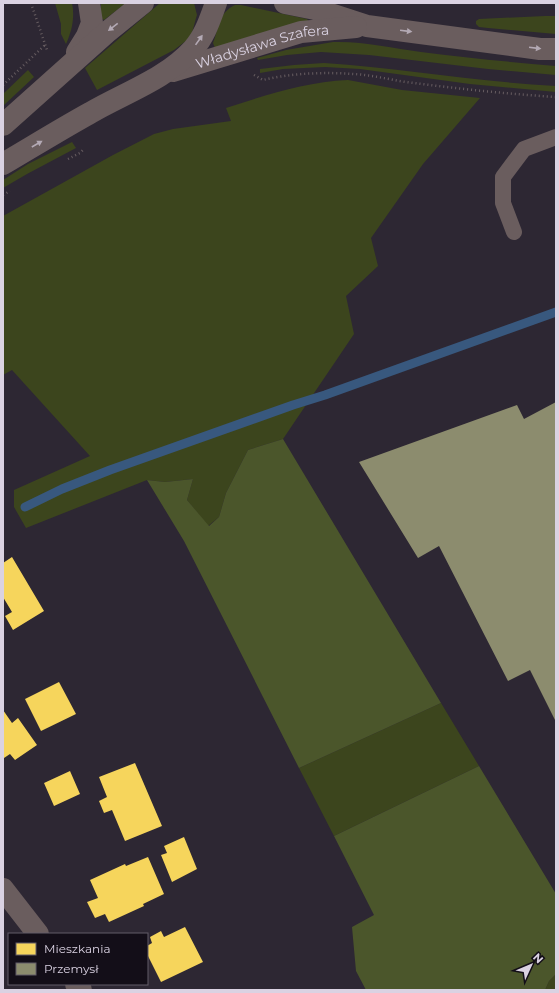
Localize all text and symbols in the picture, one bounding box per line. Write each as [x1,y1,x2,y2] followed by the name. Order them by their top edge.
[193,20,330,73] street label: Władysława Szafera
[107,23,118,32] one-way arrow
[400,28,412,34] one-way arrow
[195,35,203,46] one-way arrow
[529,45,541,51] one-way arrow
[31,141,43,148] one-way arrow
[8,933,148,985] legend
[44,941,110,956] text: Mieszkania
[511,945,551,985] north arrow
[530,950,546,966] text: N
[44,961,99,976] text: Przemysł

